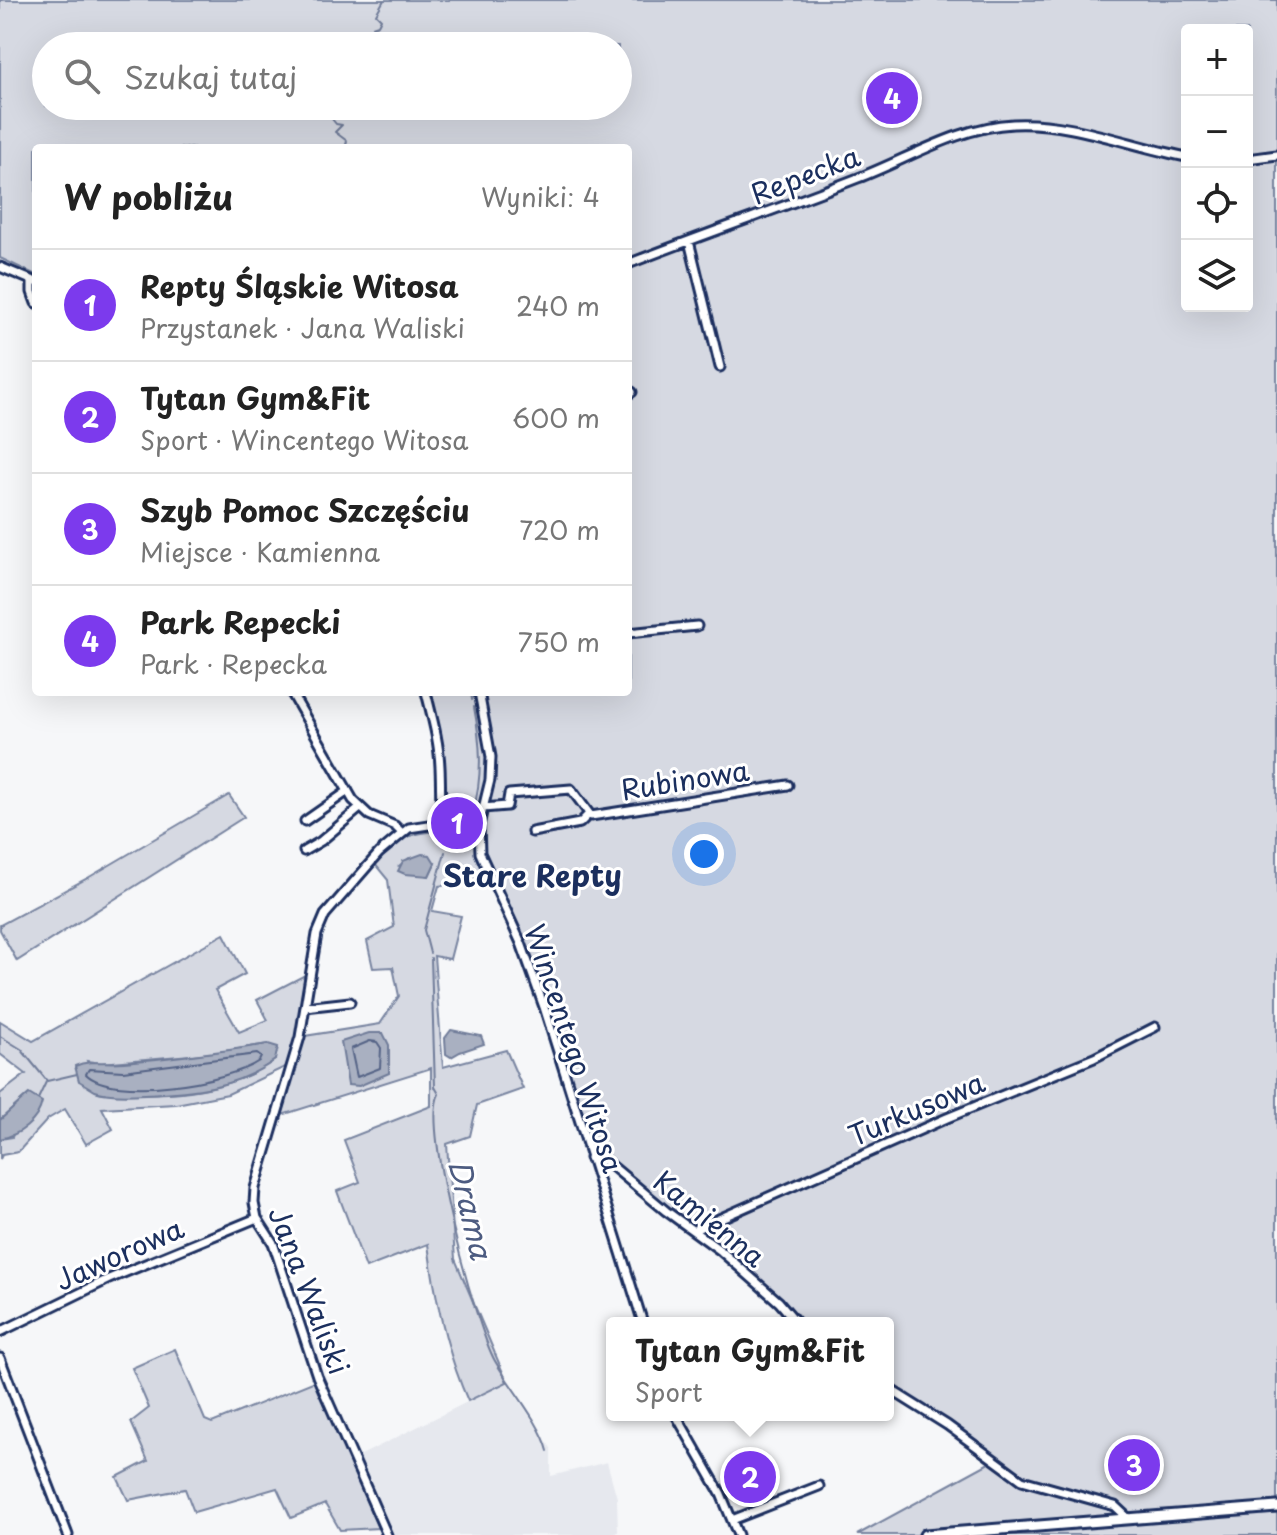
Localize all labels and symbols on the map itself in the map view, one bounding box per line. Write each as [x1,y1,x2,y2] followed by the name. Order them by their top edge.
[866,68,918,128] pin: 4
[744,133,866,214] street label: Repecka
[618,748,753,810] street label: Rubinowa
[431,793,483,853] pin: 1
[684,834,724,874] your location
[442,852,622,897] district label: Stare Repty
[515,918,636,1178] street label: Wincentego Witosa
[841,1060,992,1156] street label: Turkusowa
[439,1155,506,1264] water label: Drama
[645,1159,776,1277] street label: Kamienna
[258,1200,362,1380] street label: Jana Waliski
[48,1205,191,1300] street label: Jaworowa
[1108,1435,1160,1495] pin: 3
[724,1447,776,1507] pin: 2

